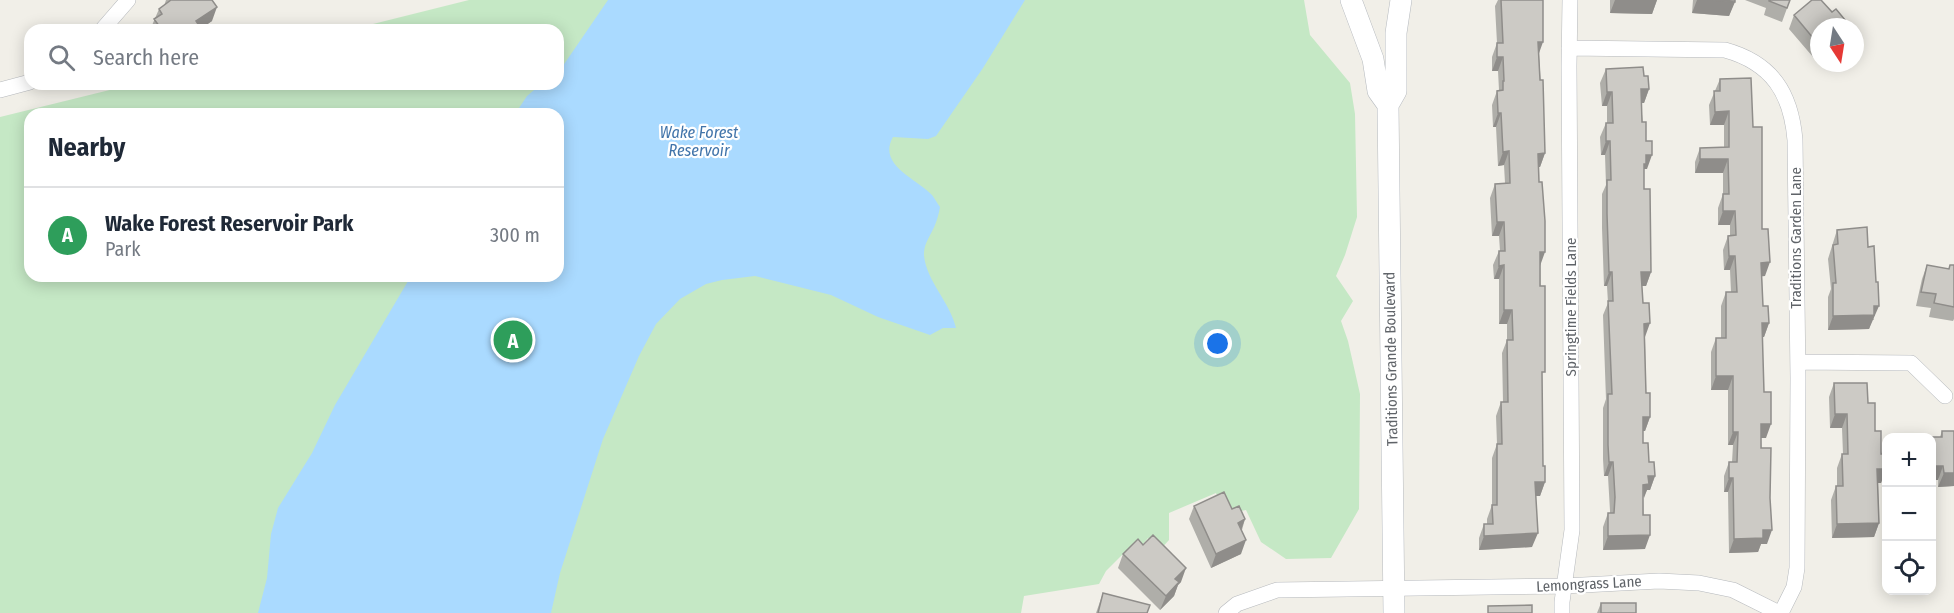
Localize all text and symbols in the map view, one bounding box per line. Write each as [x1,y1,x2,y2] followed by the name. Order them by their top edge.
[1810,18,1864,72] north arrow
[24,24,564,90] search box
[45,41,78,74] icon: search
[93,44,199,71] text: Search here
[660,123,739,160] water label: Wake Forest Reservoir
[48,132,125,163] text: Nearby
[1787,167,1805,309] street label: Traditions Garden Lane
[105,210,354,237] text: Wake Forest Reservoir Park
[62,223,73,247] text: A
[490,223,540,247] text: 300 m
[105,237,141,261] text: Park
[1562,238,1580,376] street label: Springtime Fields Lane
[1380,272,1402,446] street label: Traditions Grande Boulevard
[494,318,532,362] pin: A
[1203,329,1232,358] your location
[1882,433,1936,595] map controls
[1882,433,1936,487] button: +
[1882,487,1936,541] button: −
[1882,541,1936,595] button: locate
[1536,572,1642,596] street label: Lemongrass Lane

